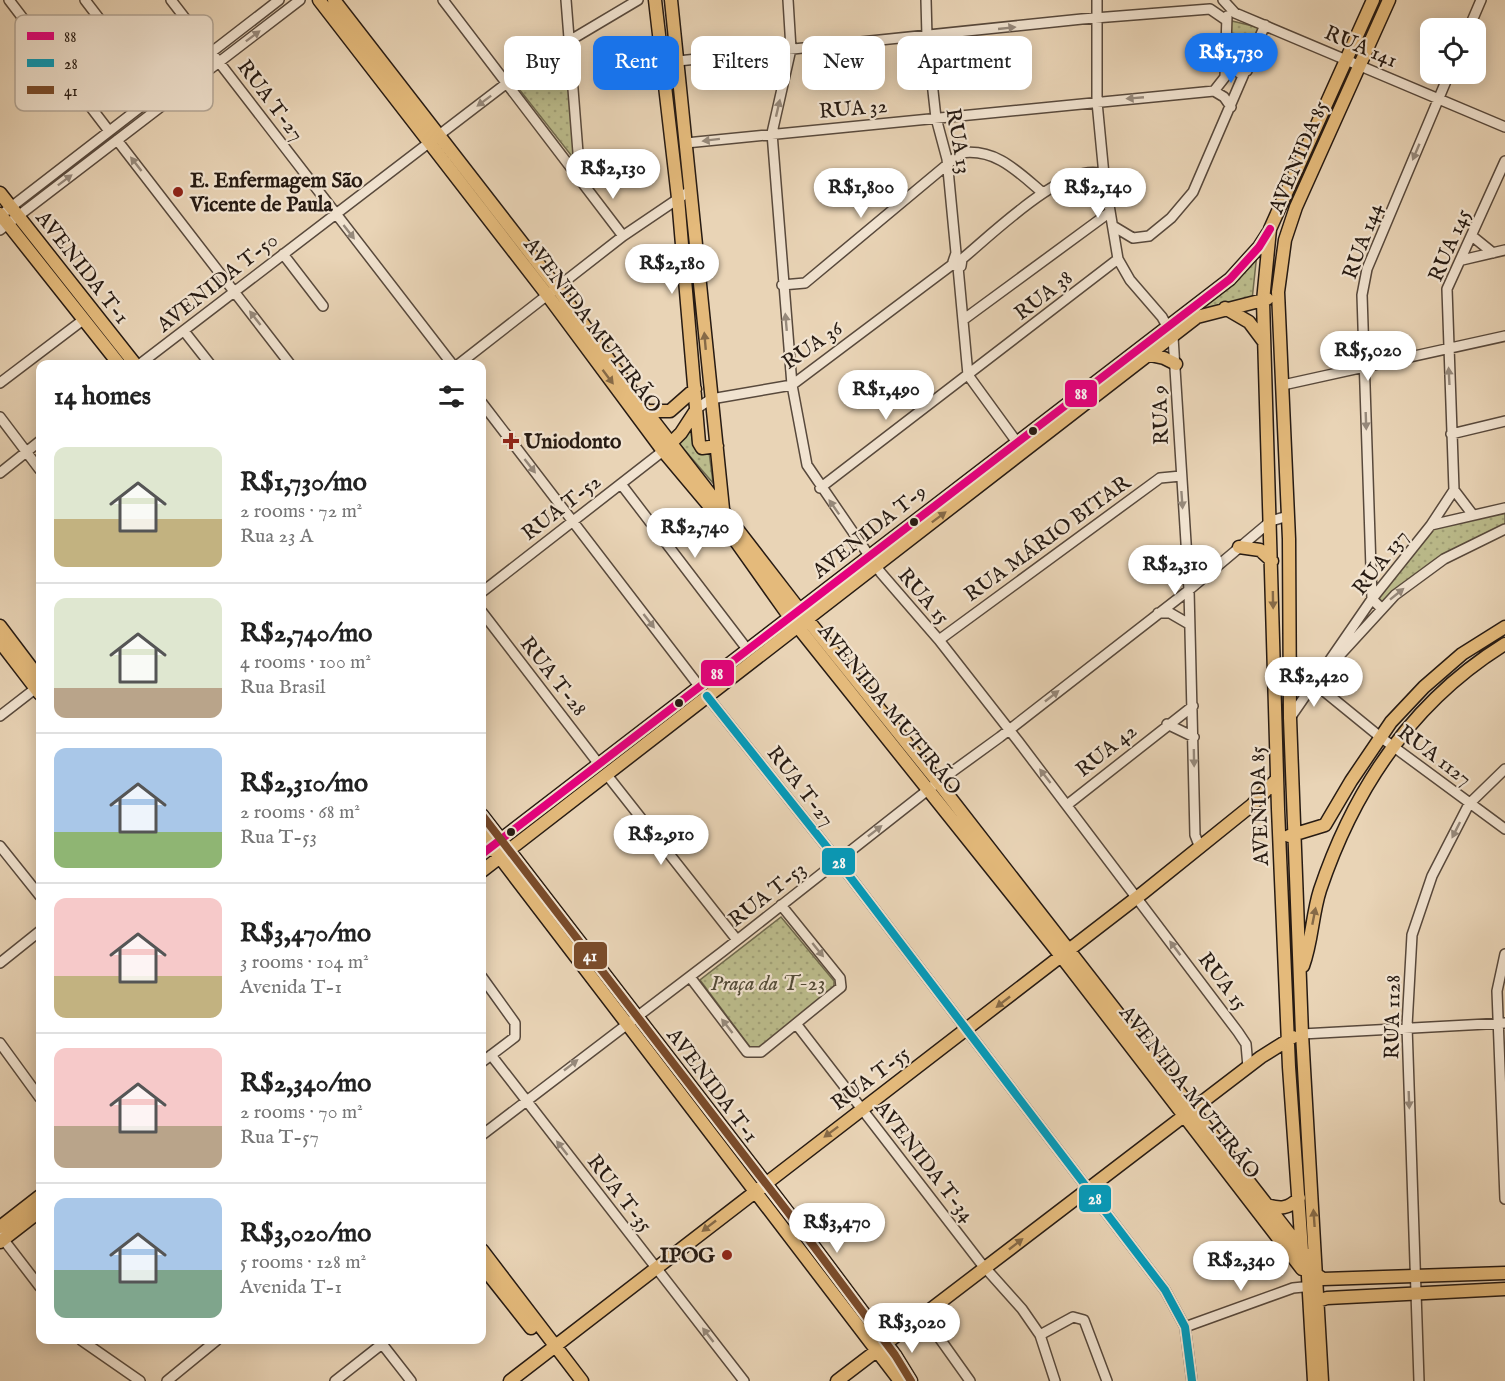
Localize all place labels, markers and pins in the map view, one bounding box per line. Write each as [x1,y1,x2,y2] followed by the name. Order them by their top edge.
[1176,33,1286,84] pin: R$1,730
[558,149,668,200] pin: R$2,130
[189,168,363,219] place label: E. Enfermagem São Vicente de Paula
[806,168,916,219] pin: R$1,800
[1043,168,1153,219] pin: R$2,140
[171,185,185,199] marker: E. Enfermagem São Vicente de Paula
[617,244,727,295] pin: R$2,180
[1313,331,1423,382] pin: R$5,020
[831,370,941,421] pin: R$1,490
[1027,425,1039,437] unlabelled marker
[523,429,622,456] place label: Uniodonto
[502,432,520,450] marker: Uniodonto
[640,508,750,559] pin: R$2,740
[908,516,920,528] unlabelled marker
[1120,545,1230,596] pin: R$2,310
[1259,657,1369,708] pin: R$2,420
[673,697,685,709] unlabelled marker
[606,815,716,866] pin: R$2,910
[505,826,517,838] unlabelled marker
[782,1203,892,1254] pin: R$3,470
[1186,1241,1296,1292] pin: R$2,340
[660,1243,715,1270] place label: IPOG
[720,1248,734,1262] marker: IPOG
[857,1303,967,1354] pin: R$3,020

